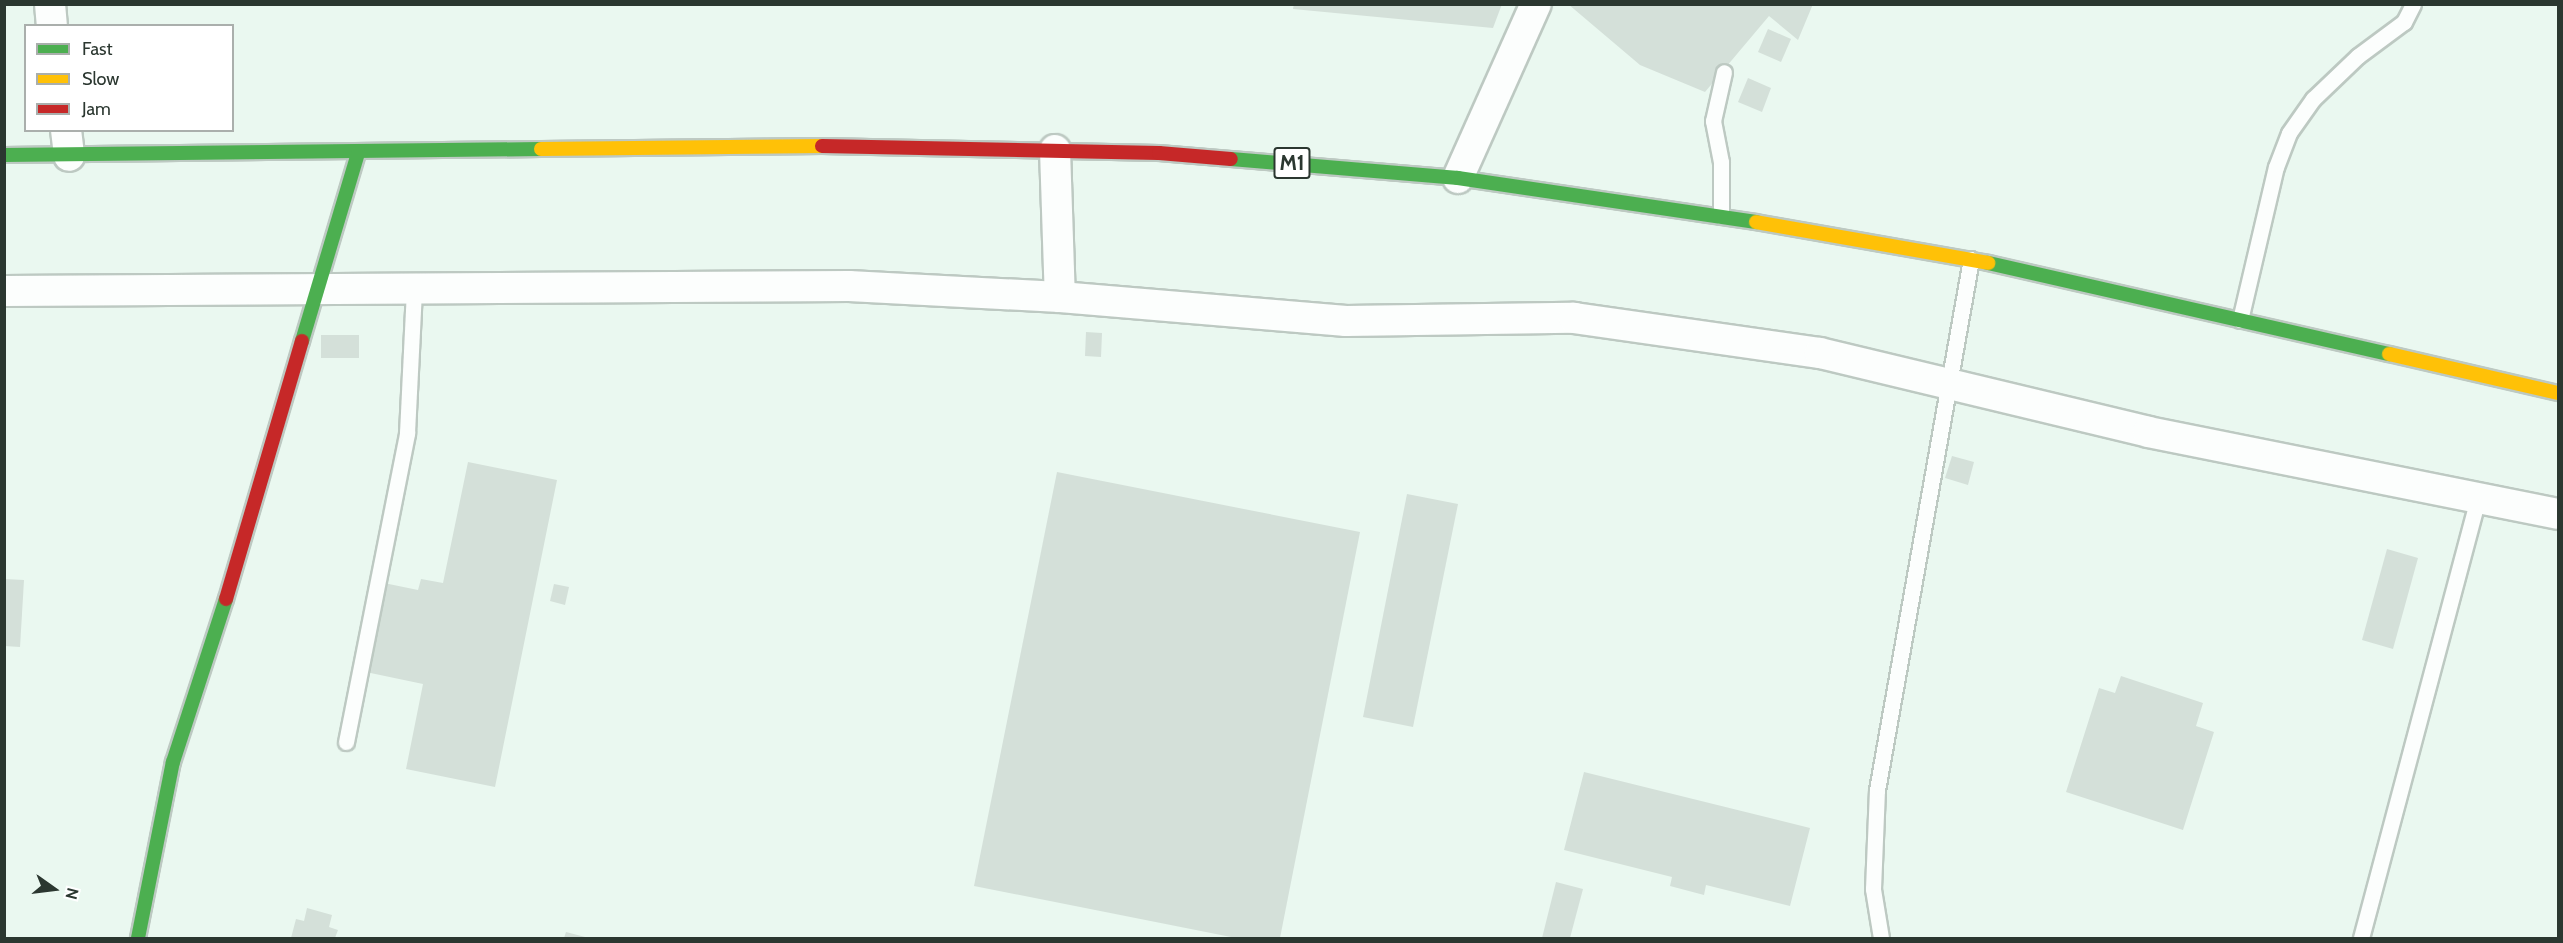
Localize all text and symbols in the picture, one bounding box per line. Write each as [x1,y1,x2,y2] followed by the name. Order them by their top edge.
[24,24,234,132] legend
[82,38,113,60] text: Fast
[82,68,119,90] text: Slow
[82,98,111,120] text: Jam
[1272,145,1312,181] road number: M1
[24,859,84,919] north arrow
[61,886,83,901] text: N

